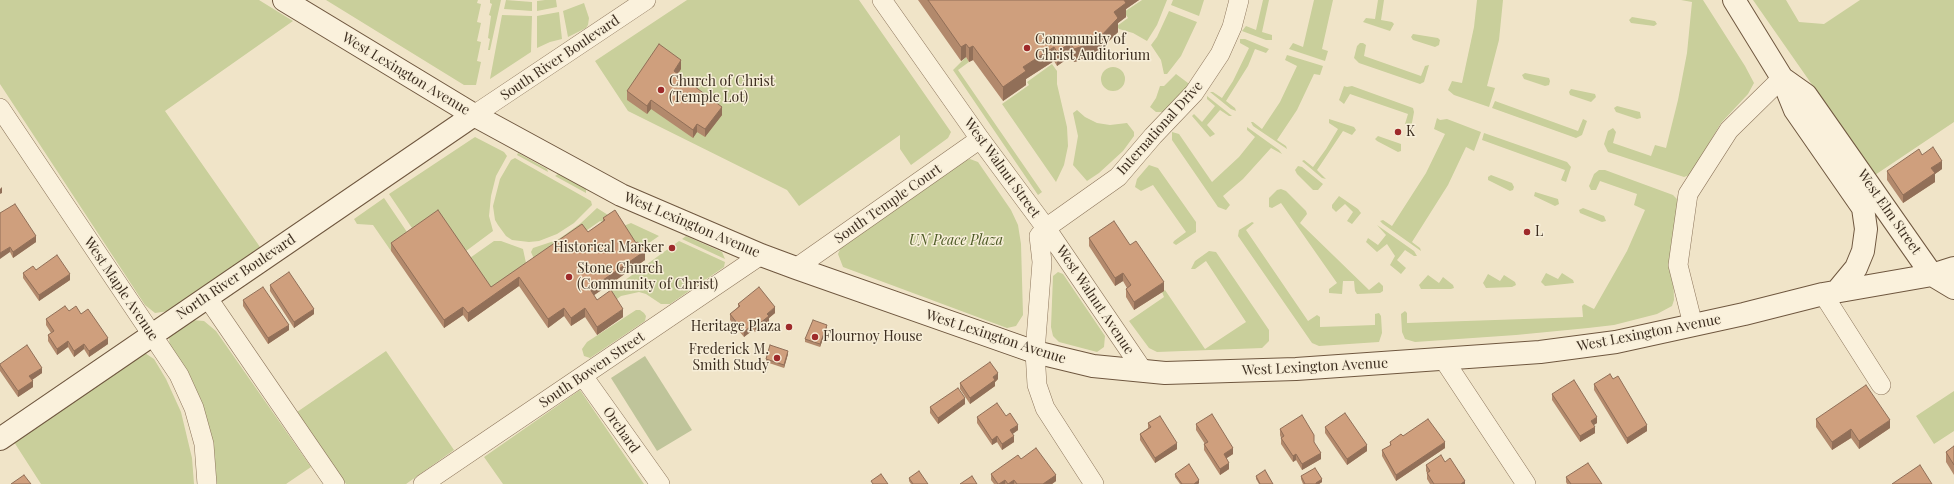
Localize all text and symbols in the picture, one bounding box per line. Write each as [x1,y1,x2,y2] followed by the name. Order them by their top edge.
[497,12,623,104] street label: South River Boulevard
[339,29,473,119] street label: West Lexington Avenue
[1035,32,1150,64] place label: Community of Christ Auditorium
[1022,43,1032,53] marker: Community of Christ Auditorium
[669,74,775,106] place label: Church of Christ (Temple Lot)
[1113,78,1207,178] street label: International Drive
[656,85,666,95] marker: Church of Christ (Temple Lot)
[960,115,1044,221] street label: West Walnut Street
[1406,124,1415,140] place label: K
[1393,127,1403,137] marker: K
[831,161,945,247] street label: South Temple Court
[1854,166,1924,258] street label: West Elm Street
[621,189,763,261] street label: West Lexington Avenue
[1535,224,1543,240] place label: L
[1522,227,1532,237] marker: L
[173,231,299,323] street label: North River Boulevard
[909,233,1003,249] park label: UN Peace Plaza
[80,234,162,344] street label: West Maple Avenue
[553,240,664,256] place label: Historical Marker
[1052,242,1138,358] street label: West Walnut Avenue
[667,243,677,253] marker: Historical Marker
[577,261,718,294] place label: Stone Church (Community of Christ)
[564,272,574,282] marker: Stone Church (Community of Christ)
[924,306,1068,368] street label: West Lexington Avenue
[1576,311,1722,355] street label: West Lexington Avenue
[691,319,781,335] place label: Heritage Plaza
[784,322,794,332] marker: Heritage Plaza
[536,329,648,411] street label: South Bowen Street
[823,329,923,345] place label: Flournoy House
[810,332,820,342] marker: Flournoy House
[689,342,769,374] place label: Frederick M. Smith Study
[772,353,782,363] marker: Frederick M. Smith Study
[1242,355,1388,379] street label: West Lexington Avenue
[599,404,643,456] street label: Orchard

